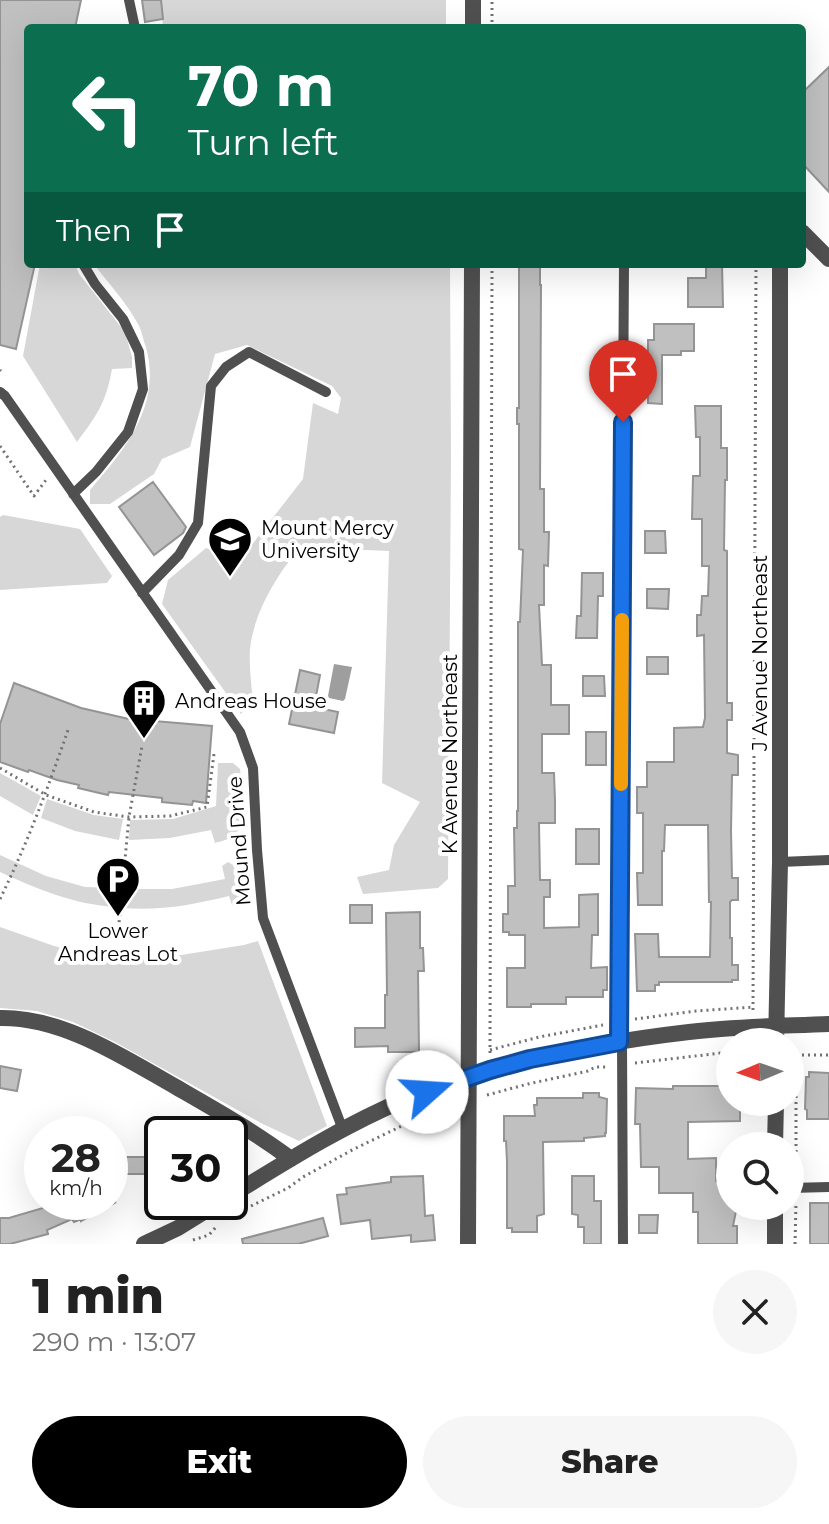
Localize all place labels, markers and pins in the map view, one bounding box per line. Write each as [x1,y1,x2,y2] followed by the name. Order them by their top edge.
[589,340,657,422] pin
[206,515,254,578] school or university icon: Mount Mercy University
[261,516,394,563] place label: Mount Mercy University
[120,677,168,740] building icon: Andreas House
[175,689,327,713] place label: Andreas House
[94,855,142,918] parking icon: Lower Andreas Lot
[58,919,178,966] place label: Lower Andreas Lot

